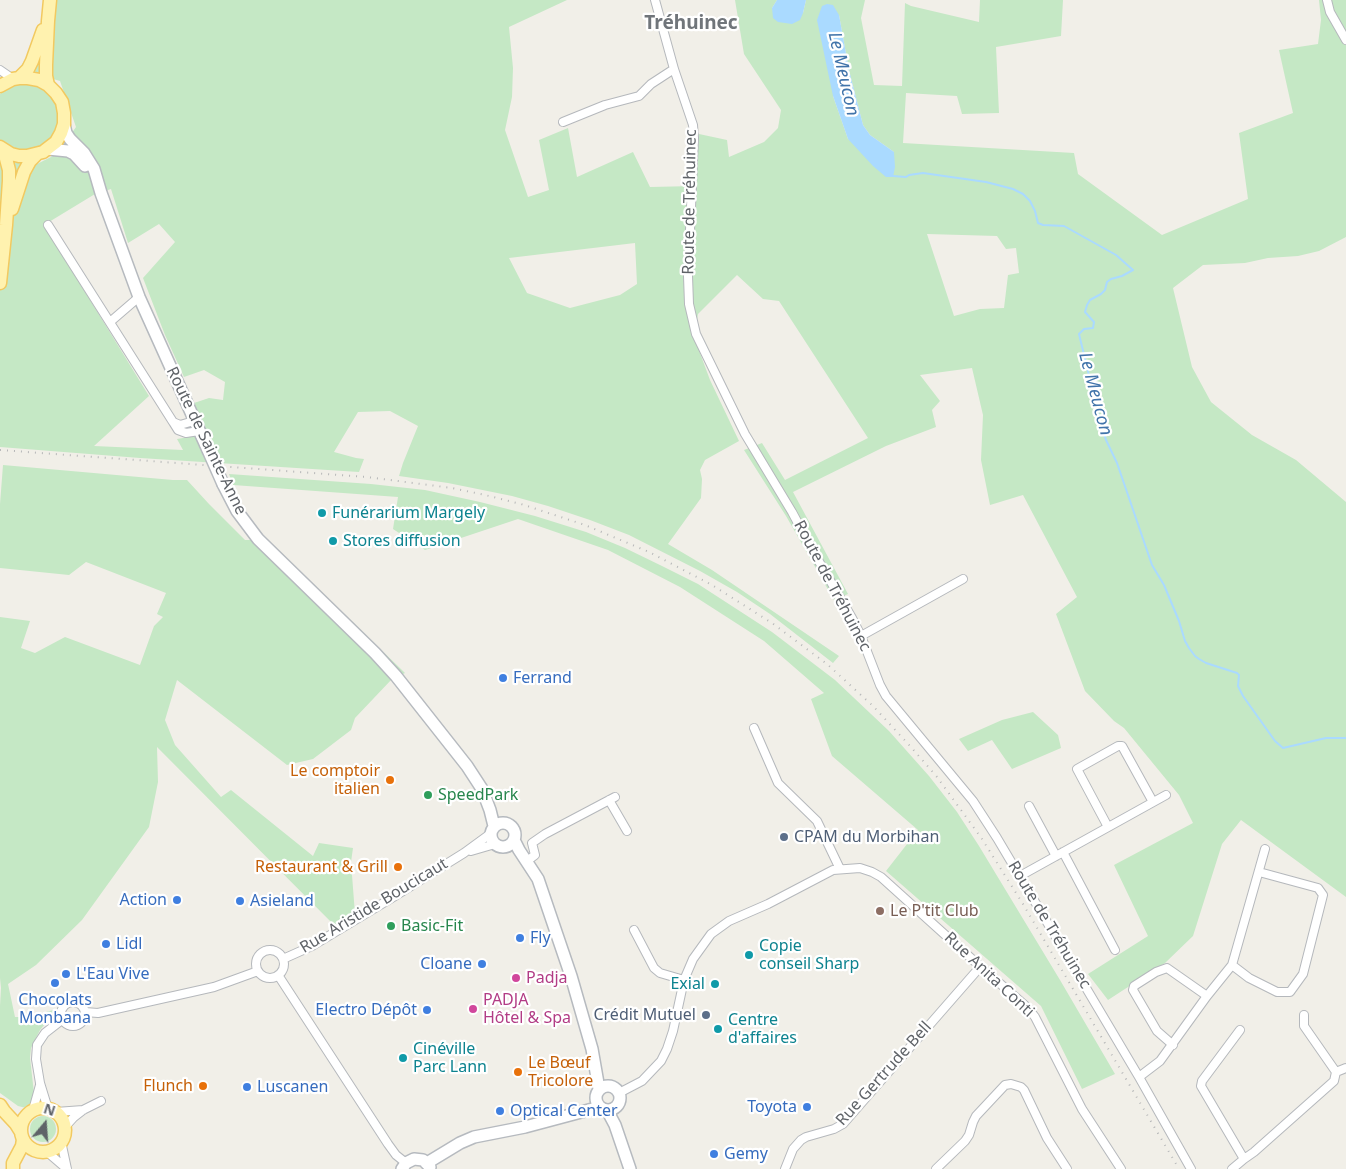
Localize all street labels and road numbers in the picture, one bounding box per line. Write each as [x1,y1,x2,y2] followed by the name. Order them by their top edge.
[679,129,701,275] street label: Route de Tréhuinec
[162,364,250,518] street label: Route de Sainte-Anne
[789,517,875,655] street label: Route de Tréhuinec
[297,854,451,958] street label: Rue Aristide Boucicaut
[1003,858,1095,992] street label: Route de Tréhuinec
[940,929,1038,1021] street label: Rue Anita Conti
[832,1018,936,1130] street label: Rue Gertrude Bell

